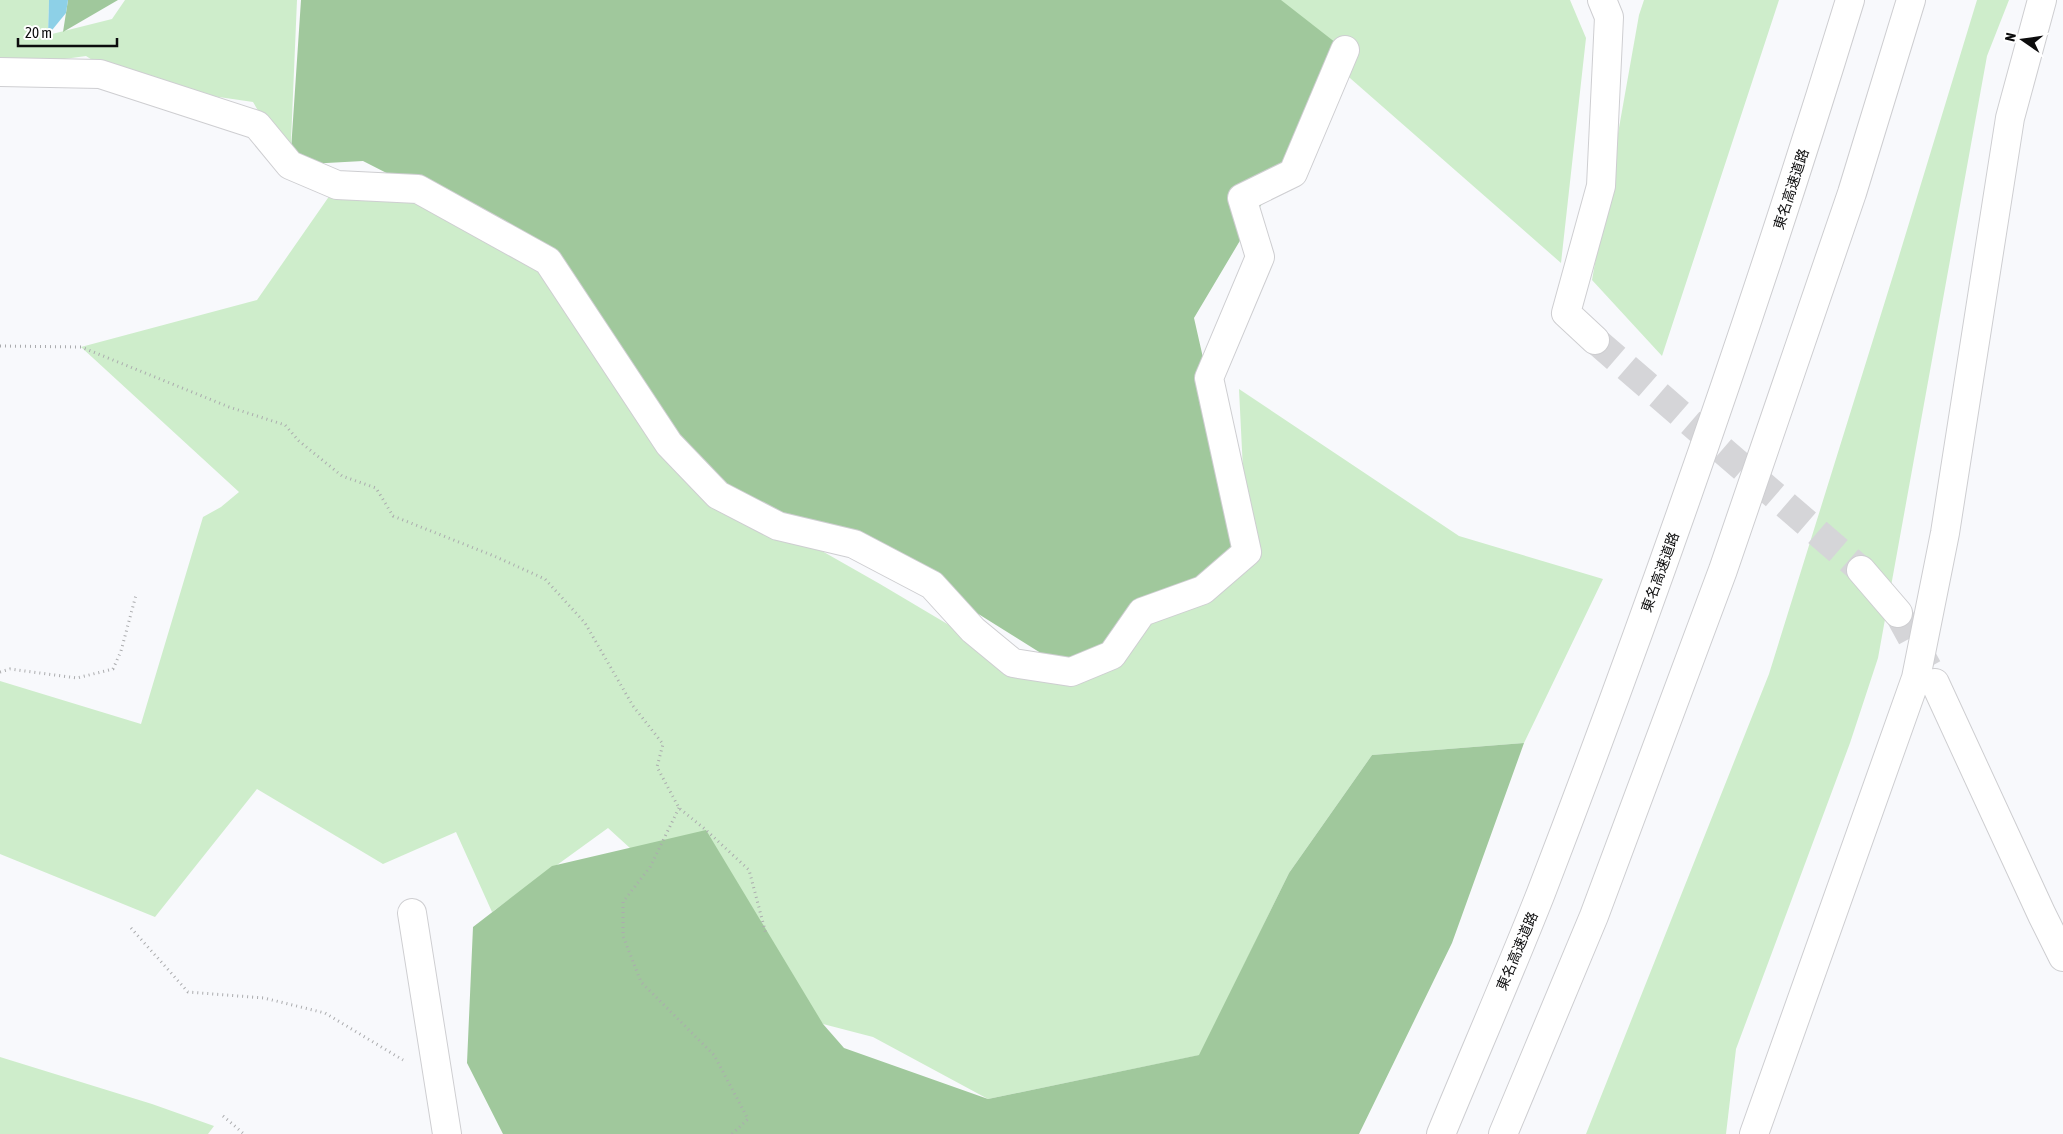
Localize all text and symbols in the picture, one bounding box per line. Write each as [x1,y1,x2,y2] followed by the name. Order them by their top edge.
[18,15,116,47] scale bar
[1998,15,2048,65] north arrow
[25,24,52,41] text: 20 m
[2002,31,2019,43] text: N
[1770,147,1812,231] street label: 東名高速道路
[1638,530,1682,614] street label: 東名高速道路
[1493,909,1541,993] street label: 東名高速道路

